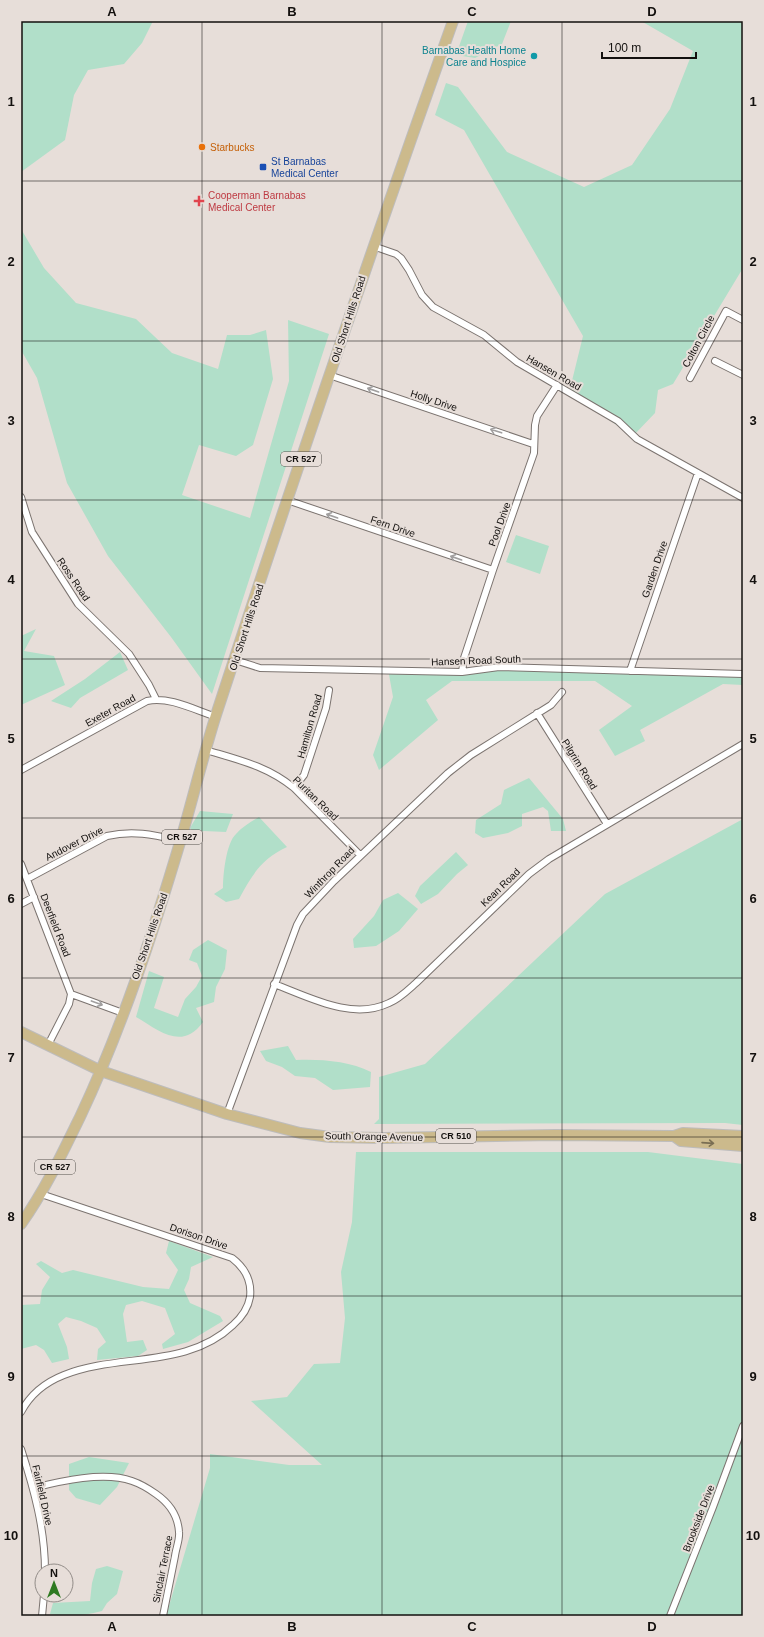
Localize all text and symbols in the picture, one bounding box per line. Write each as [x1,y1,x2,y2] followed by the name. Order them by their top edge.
[107,4,117,19] text: A
[287,4,297,19] text: B
[467,4,477,19] text: C
[647,4,657,19] text: D
[602,34,696,60] scale bar
[608,41,641,55] text: 100 m
[422,45,526,68] place label: Barnabas Health Home Care and Hospice
[529,51,539,61] marker: Barnabas Health Home Care and Hospice
[7,94,15,109] text: 1
[749,94,757,109] text: 1
[197,142,207,152] marker: Starbucks
[210,142,254,153] place label: Starbucks
[271,156,339,179] place label: St Barnabas Medical Center
[258,162,268,172] marker: St Barnabas Medical Center
[208,190,306,213] place label: Cooperman Barnabas Medical Center
[193,195,205,207] marker: Cooperman Barnabas Medical Center
[7,254,15,269] text: 2
[749,254,757,269] text: 2
[329,274,368,364] street label: Old Short Hills Road
[680,313,717,369] street label: Colton Circle
[525,352,583,392] street label: Hansen Road
[367,386,379,394] one-way arrow
[409,388,459,413] street label: Holly Drive
[7,413,15,428] text: 3
[749,413,757,428] text: 3
[491,427,503,435] one-way arrow
[281,452,321,466] road number: CR 527
[486,500,513,548] street label: Pool Drive
[326,512,339,519] one-way arrow
[369,514,417,539] street label: Fern Drive
[640,539,669,599] street label: Garden Drive
[450,553,462,561] one-way arrow
[55,556,92,603] street label: Ross Road
[7,572,15,587] text: 4
[749,572,757,587] text: 4
[227,582,266,672] street label: Old Short Hills Road
[431,653,521,668] street label: Hansen Road South
[83,692,137,729] street label: Exeter Road
[295,693,324,759] street label: Hamilton Road
[7,731,15,746] text: 5
[749,731,757,746] text: 5
[560,737,599,791] street label: Pilgrim Road
[291,774,340,823] street label: Puritan Road
[44,824,105,863] street label: Andover Drive
[162,830,202,844] road number: CR 527
[302,845,356,900] street label: Winthrop Road
[479,866,522,909] street label: Kean Road
[7,891,15,906] text: 6
[749,891,757,906] text: 6
[38,892,73,958] street label: Deerfield Road
[130,892,169,981] street label: Old Short Hills Road
[90,1000,102,1008] one-way arrow
[7,1050,15,1065] text: 7
[749,1050,757,1065] text: 7
[436,1129,476,1143] road number: CR 510
[325,1130,424,1143] street label: South Orange Avenue
[701,1139,714,1146] one-way arrow
[35,1160,75,1174] road number: CR 527
[7,1209,15,1224] text: 8
[749,1209,757,1224] text: 8
[168,1221,230,1252] street label: Dorison Drive
[7,1369,15,1384] text: 9
[749,1369,757,1384] text: 9
[30,1464,55,1527] street label: Fairfield Drive
[681,1483,716,1553] street label: Brookside Drive
[4,1528,18,1543] text: 10
[746,1528,760,1543] text: 10
[151,1534,175,1604] street label: Sinclair Terrace
[34,1563,74,1603] north arrow
[50,1567,58,1579] text: N
[107,1619,117,1634] text: A
[287,1619,297,1634] text: B
[467,1619,477,1634] text: C
[647,1619,657,1634] text: D

